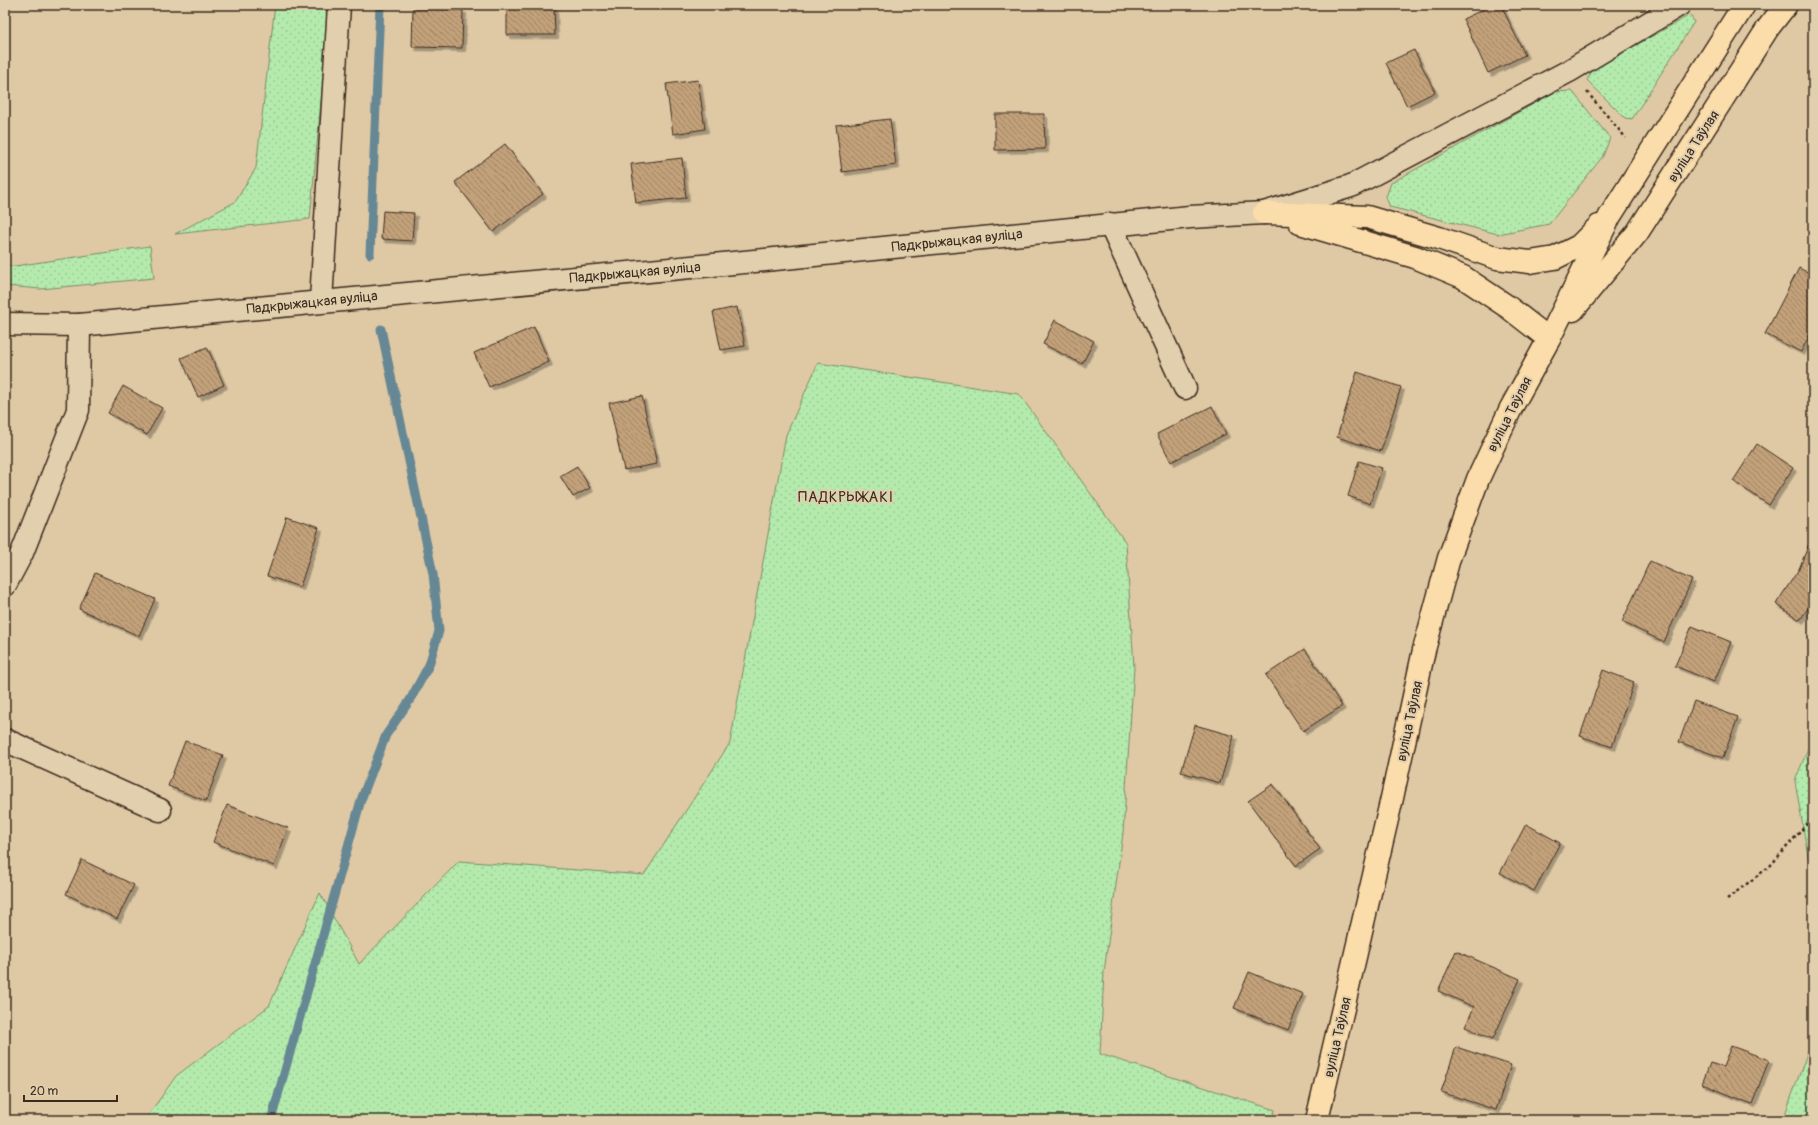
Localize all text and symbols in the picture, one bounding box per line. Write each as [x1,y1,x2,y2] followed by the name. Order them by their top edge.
[1664,107,1723,185] street label: вуліца Таўлая
[891,225,1023,256] street label: Падкрыжацкая вуліца
[569,258,701,287] street label: Падкрыжацкая вуліца
[246,287,378,318] street label: Падкрыжацкая вуліца
[1483,374,1536,455] street label: вуліца Таўлая
[798,488,894,507] district label: ПАДКРЫЖАКІ
[1393,679,1426,763] street label: вуліца Таўлая
[1320,995,1355,1079] street label: вуліца Таўлая
[24,1077,117,1103] scale bar
[30,1084,59,1099] text: 20 m

